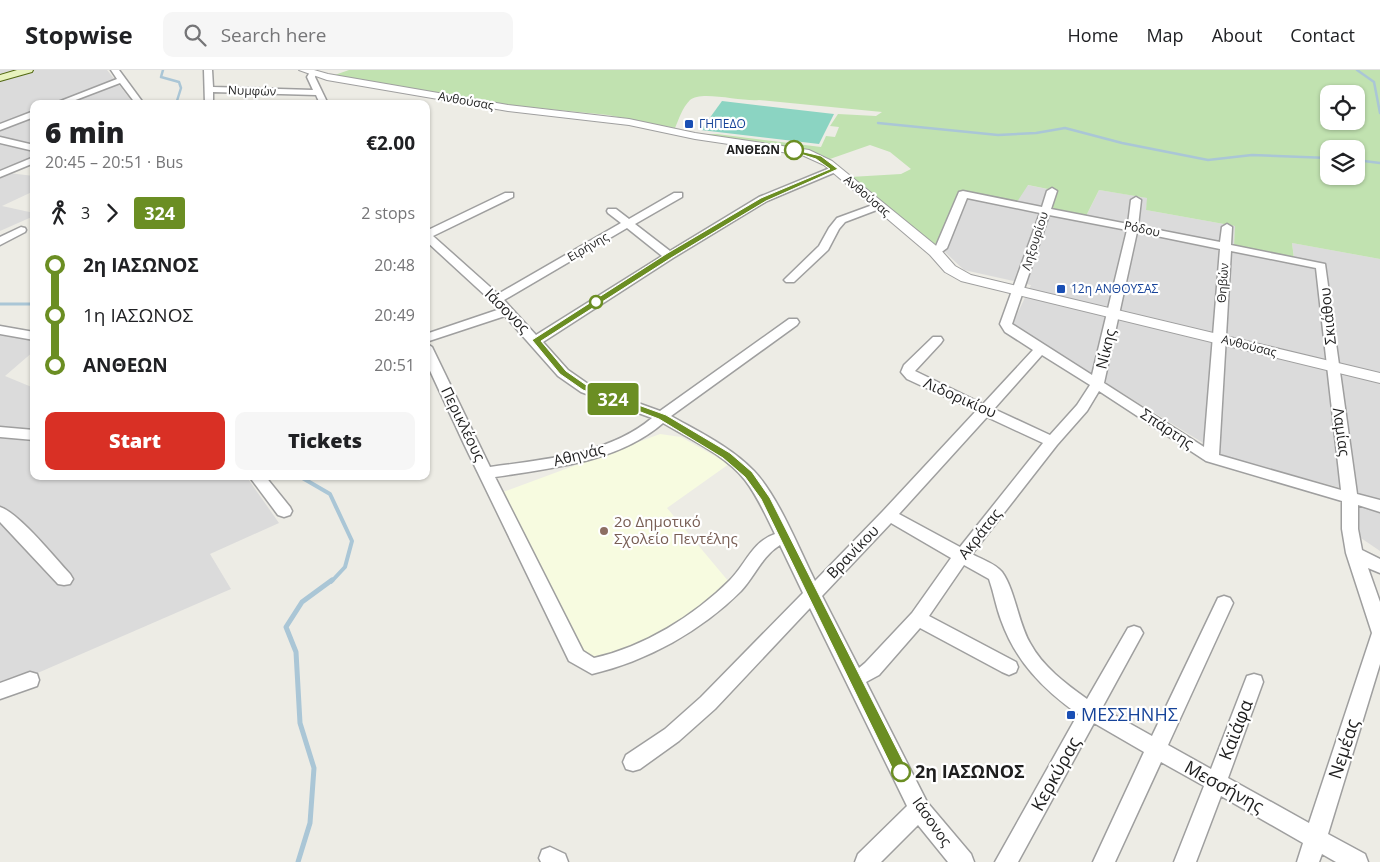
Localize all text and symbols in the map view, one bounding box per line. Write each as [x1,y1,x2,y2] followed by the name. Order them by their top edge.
[163,12,513,57] search box
[25,18,133,51] text: Stopwise
[181,21,209,49] icon: search
[221,22,327,48] text: Search here
[1068,23,1118,47] text: Home
[1146,23,1184,47] text: Map
[1212,23,1262,47] text: About
[1290,23,1355,47] text: Contact
[228,81,276,100] street label: Νυμφών
[1320,85,1365,185] map controls
[1320,85,1365,130] button: locate
[437,87,495,114] street label: Ανθούσας
[45,113,125,151] text: 6 min
[699,115,746,132] place label: ΓΗΠΕΔΟ
[683,118,695,130] marker: ΓΗΠΕΔΟ
[366,130,415,156] text: €2.00
[784,140,804,160] marker: ΑΝΘΕΩΝ
[1320,140,1365,185] button: layers
[727,141,780,158] place label: ΑΝΘΕΩΝ
[45,151,183,173] text: 20:45 – 20:51 · Bus
[840,171,894,220] street label: Ανθούσας
[45,199,73,227] icon: walk
[98,199,126,227] icon: forward
[144,201,175,225] text: 324
[81,202,90,224] text: 3
[361,202,415,224] text: 2 stops
[1017,209,1052,272] street label: Ληξουρίου
[1123,216,1162,241] street label: Ρόδου
[564,228,612,265] street label: Ειρήνης
[83,252,199,278] text: 2η ΙΑΣΩΝΟΣ
[374,254,415,276] text: 20:48
[1213,262,1232,304] street label: Θηβών
[1071,280,1159,297] place label: 12η ΑΝΘΟΥΣΑΣ
[481,283,535,337] street label: Ιάσονος
[1055,283,1067,295] marker: 12η ΑΝΘΟΥΣΑΣ
[1314,286,1340,346] street label: Σκιάθου
[589,295,603,309] unlabelled marker
[83,302,193,328] text: 1η ΙΑΣΩΝΟΣ
[374,304,415,326] text: 20:49
[1090,327,1120,371] street label: Νίκης
[1220,330,1279,361] street label: Ανθούσας
[83,352,168,378] text: ΑΝΘΕΩΝ
[374,354,415,376] text: 20:51
[921,372,1000,422] street label: Λιδορικίου
[437,383,491,464] street label: Περικλέους
[584,383,642,415] line badge: 324
[598,387,628,411] text: 324
[1137,403,1198,453] street label: Σπάρτης
[1329,406,1355,458] street label: Λαμίας
[45,412,225,470] button: Start
[235,412,415,470] button: Tickets
[551,438,606,470] street label: Αθηνάς
[953,504,1005,563] street label: Ακράτας
[614,511,738,548] place label: 2ο Δημοτικό Σχολείο Πεντέλης
[822,520,883,582] street label: Βρανίκου
[598,525,610,537] marker: 2ο Δημοτικό Σχολείο Πεντέλης
[1213,696,1258,763] street label: Καϊάφα
[1081,702,1178,726] place label: ΜΕΣΣΗΝΗΣ
[1065,709,1077,721] marker: ΜΕΣΣΗΝΗΣ
[1322,715,1364,782] street label: Νεμέας
[1025,732,1085,815] street label: Κερκύρας
[1180,754,1269,818] street label: Μεσσήνης
[915,759,1025,783] place label: 2η ΙΑΣΩΝΟΣ
[891,762,911,782] marker: 2η ΙΑΣΩΝΟΣ
[909,793,957,850] street label: Ιάσονος

